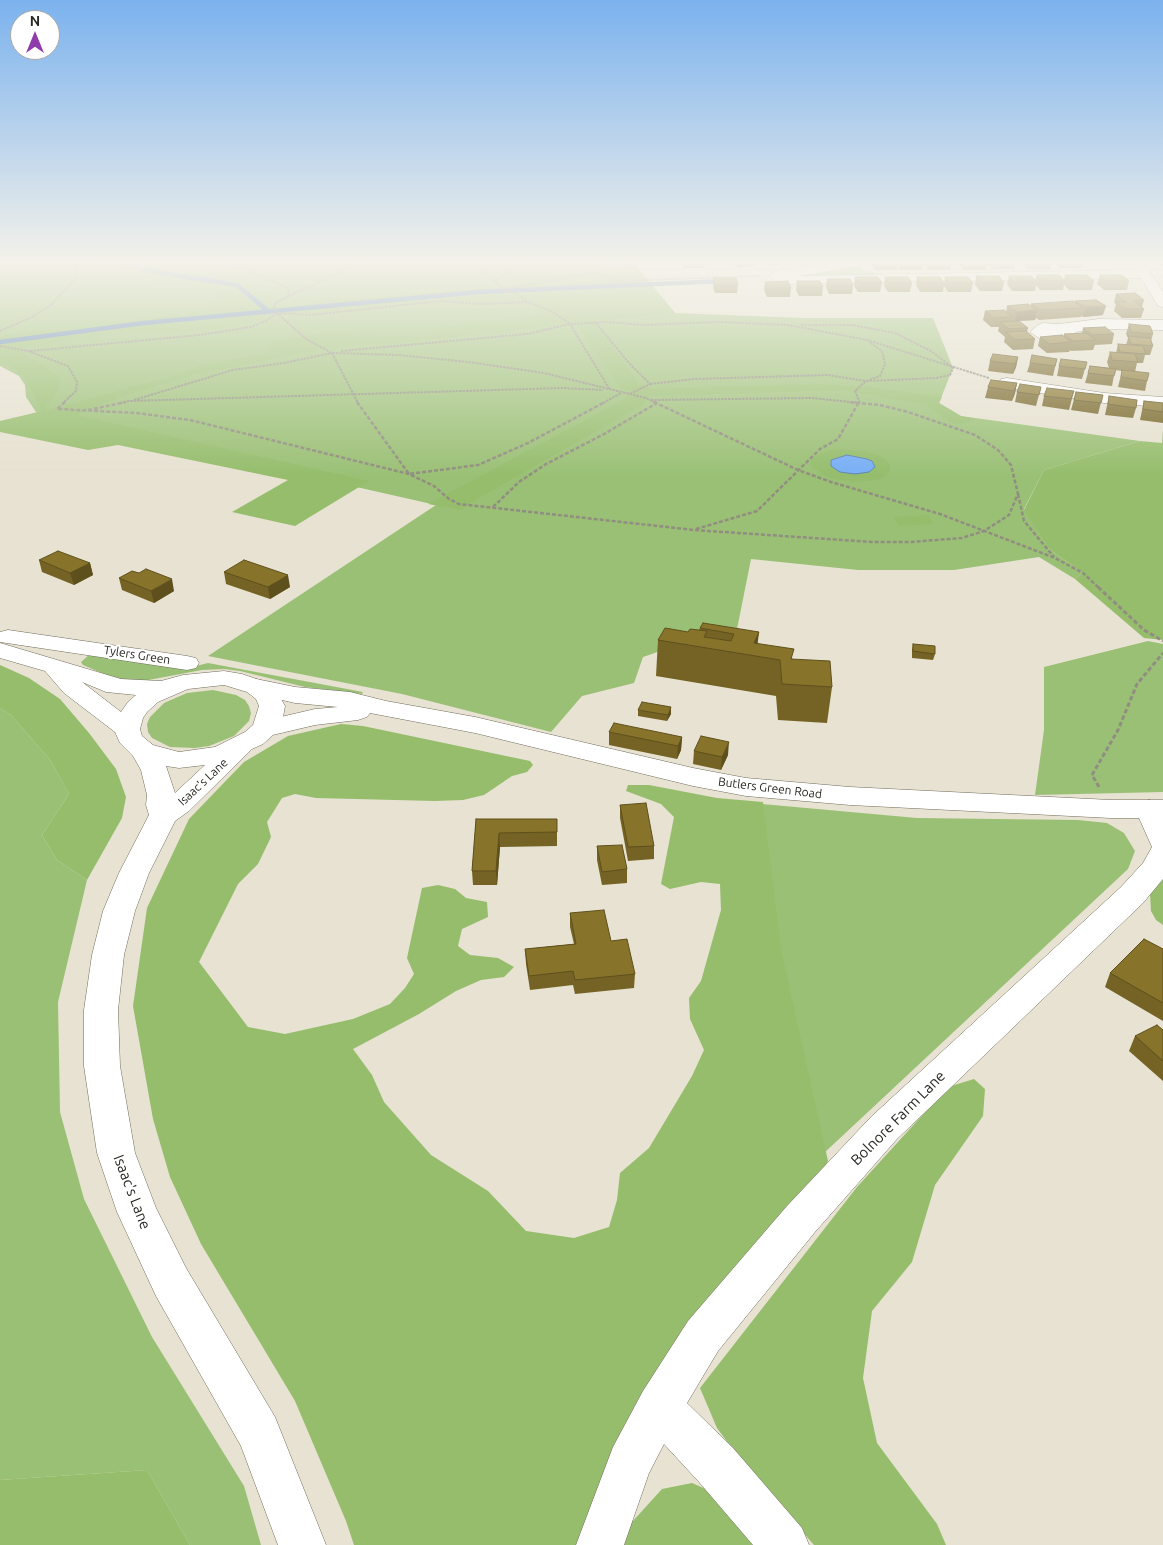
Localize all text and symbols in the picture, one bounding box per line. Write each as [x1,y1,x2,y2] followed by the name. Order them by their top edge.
[10,10,60,60] north arrow
[30,13,40,29] text: N
[103,643,171,667] street label: Tylers Green
[175,755,231,809] street label: Isaac's Lane
[717,774,823,802] street label: Butlers Green Road
[847,1067,949,1169] street label: Bolnore Farm Lane
[110,1152,154,1232] street label: Isaac's Lane

